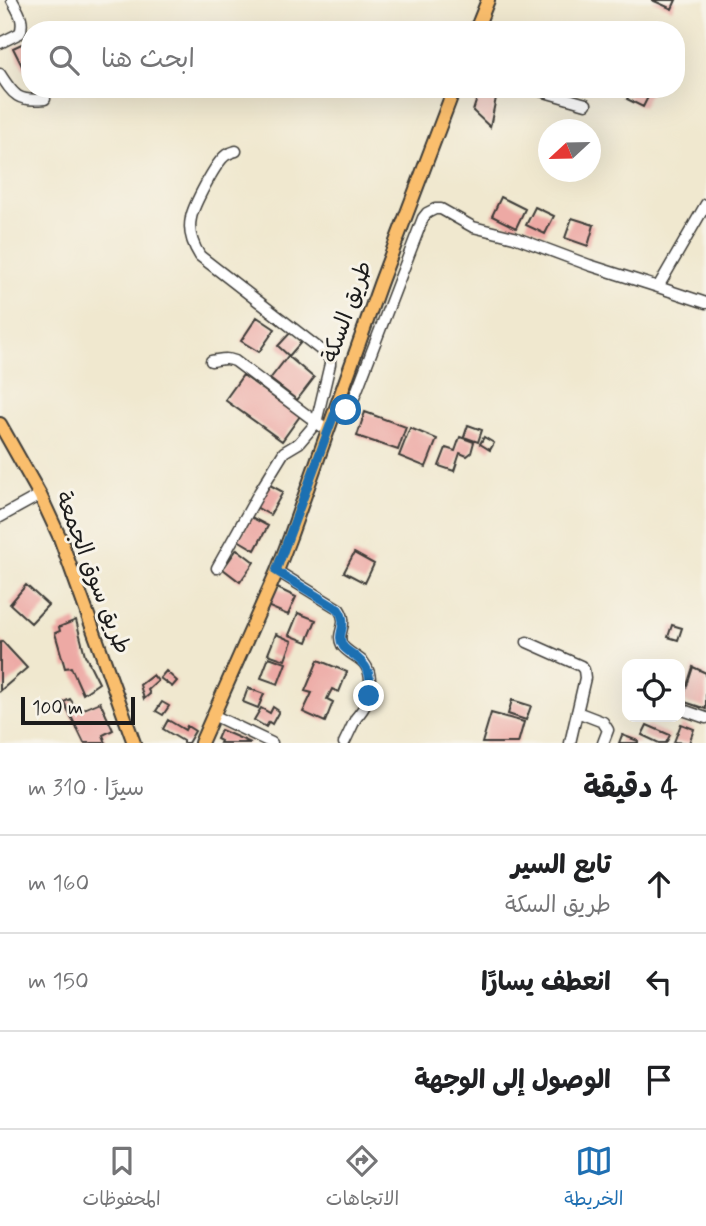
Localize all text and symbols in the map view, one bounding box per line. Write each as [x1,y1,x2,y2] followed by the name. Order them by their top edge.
[21,21,685,98] search box
[45,41,83,79] icon: search
[101,43,195,77] text: ابحث هنا
[538,119,601,182] north arrow
[316,257,380,367] street label: طريق السكة
[330,394,361,425] route start
[47,487,137,659] street label: طريق سوق الجمعة
[622,659,685,722] map controls
[622,659,685,722] button: locate
[353,680,384,711] route end
[21,694,135,726] scale bar
[32,696,83,721] text: 100 m
[583,769,678,808] text: 4 دقيقة
[28,774,144,804] text: سيرًا · 310 m
[511,849,611,883] text: تابع السير
[640,865,678,903] icon: ahead
[28,869,89,899] text: 160 m
[505,891,611,921] text: طريق السكة
[640,963,678,1001] icon: left
[481,966,611,1000] text: انعطف يسارًا
[28,967,89,997] text: 150 m
[640,1061,678,1099] icon: arrive
[414,1064,611,1098] text: الوصول إلى الوجهة
[83,1142,161,1215] tab: المحفوظات
[326,1142,399,1215] tab: الاتجاهات
[564,1142,623,1215] tab: الخريطة

